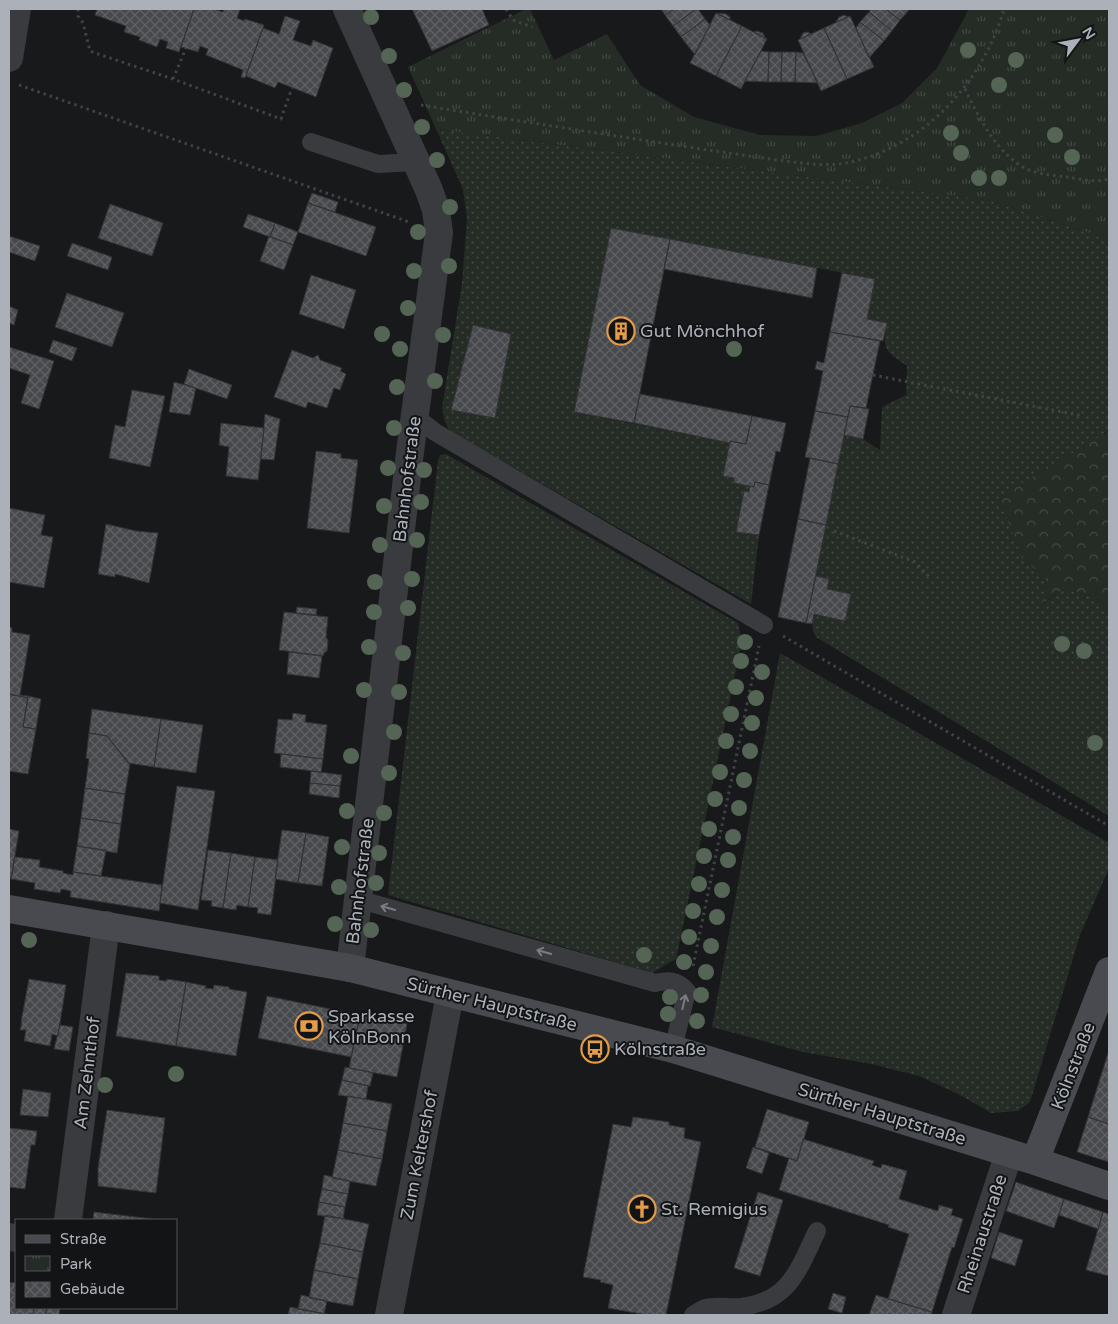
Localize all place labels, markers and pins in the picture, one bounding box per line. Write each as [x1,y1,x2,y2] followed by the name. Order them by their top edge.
[606,316,636,346] building icon: Gut Mönchhof
[640,320,765,342] place label: Gut Mönchhof
[328,1005,415,1048] place label: Sparkasse KölnBonn
[294,1011,324,1041] bank icon: Sparkasse KölnBonn
[580,1034,610,1064] bus stop icon: Kölnstraße
[614,1038,706,1060] place label: Kölnstraße
[627,1194,657,1224] church icon: St. Remigius
[661,1198,767,1220] place label: St. Remigius

